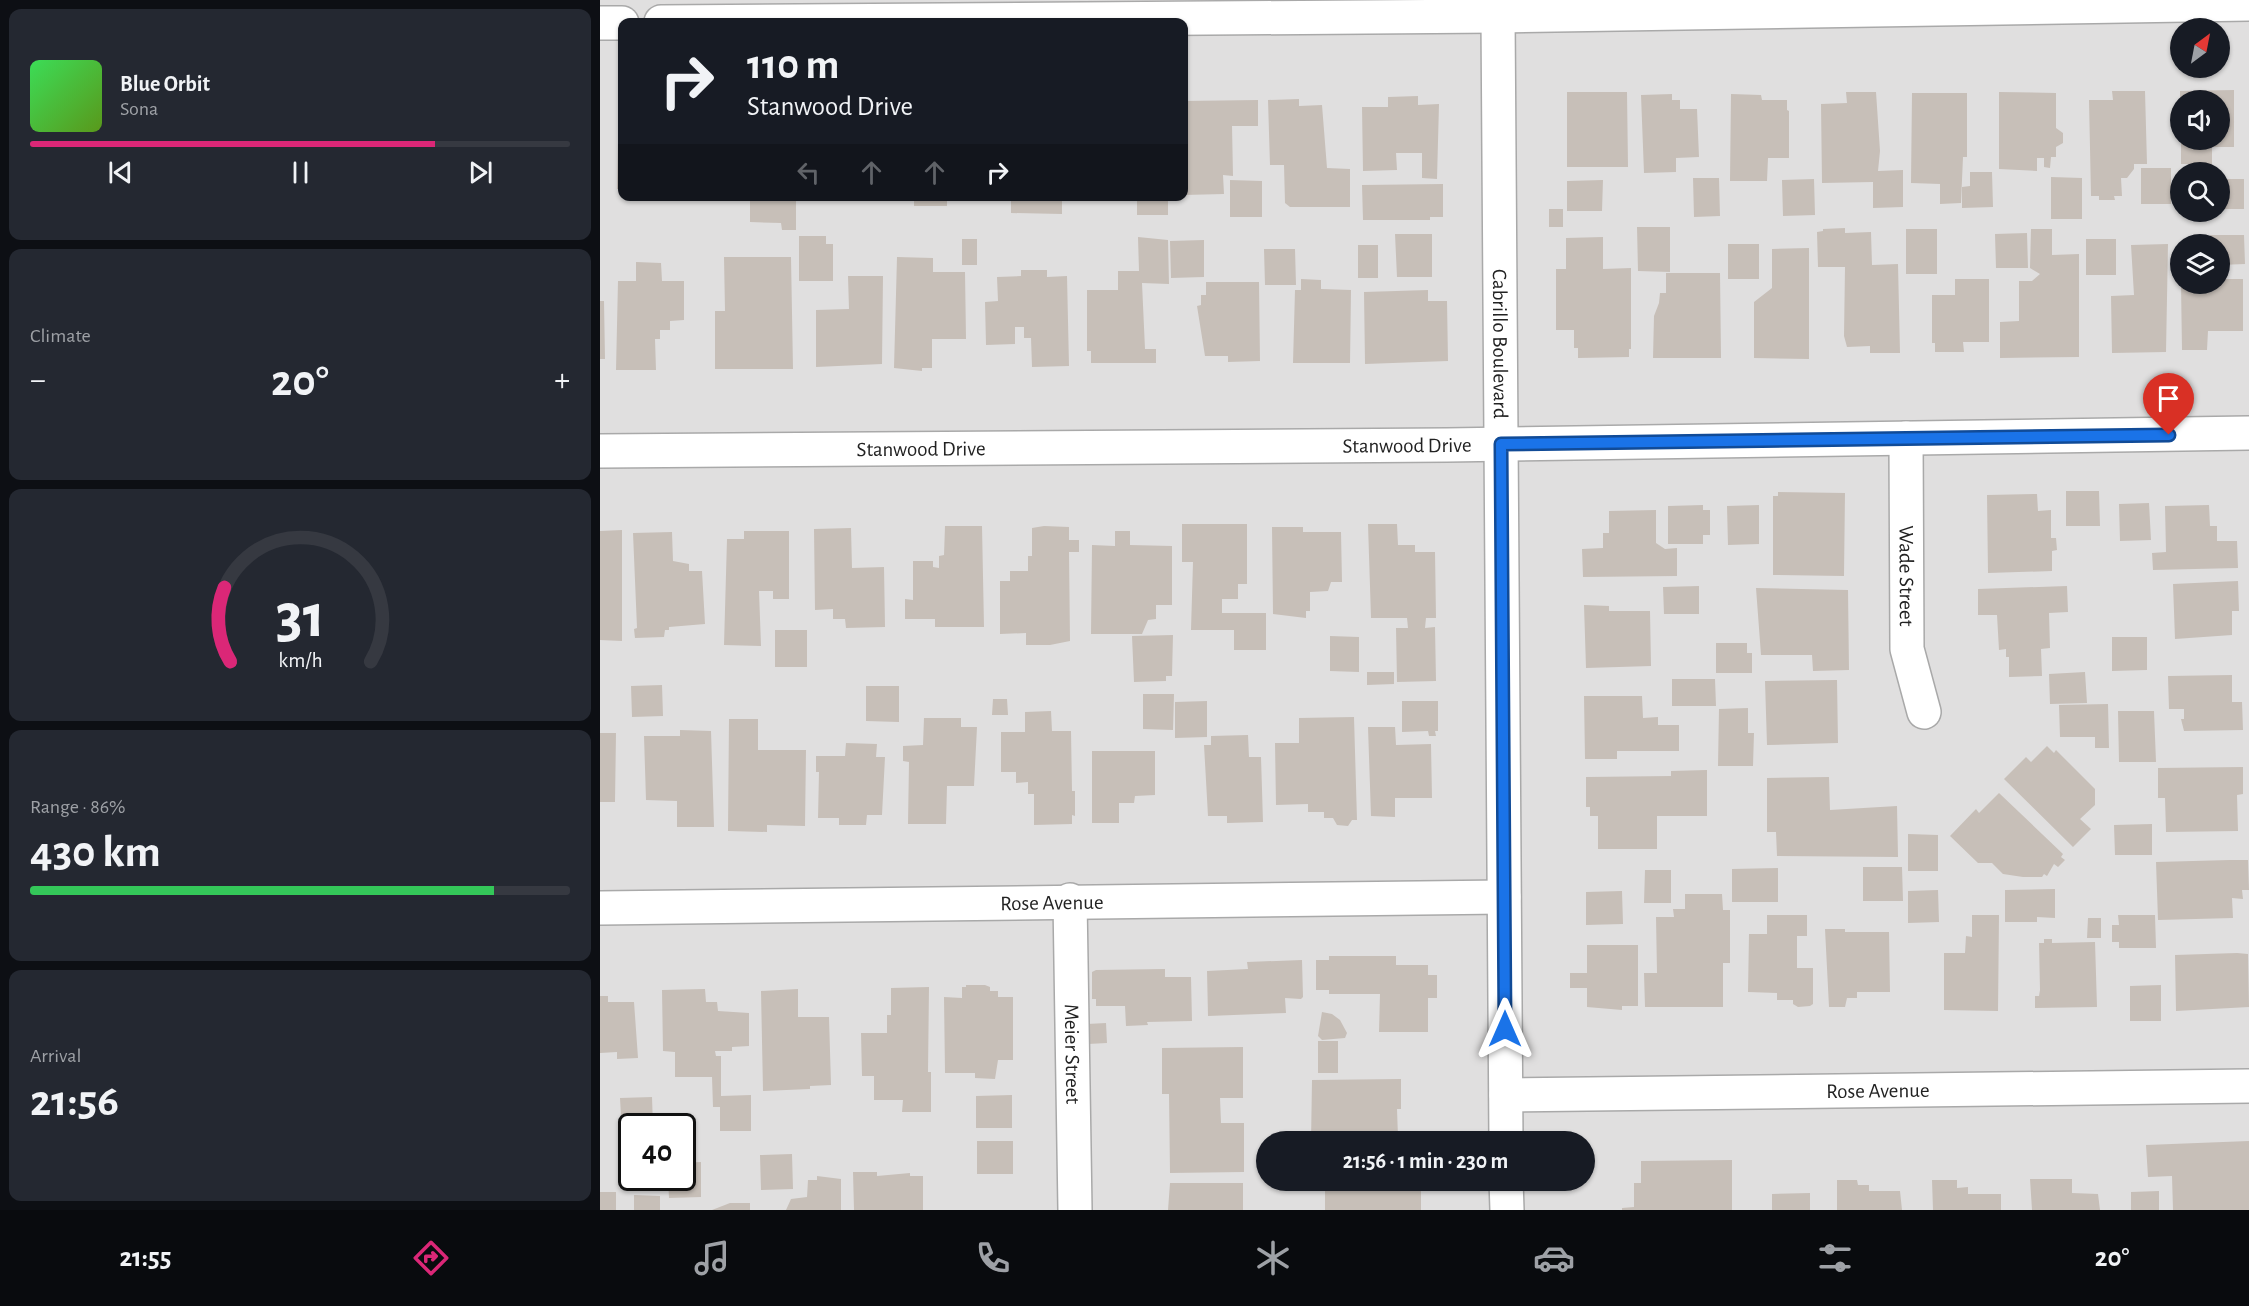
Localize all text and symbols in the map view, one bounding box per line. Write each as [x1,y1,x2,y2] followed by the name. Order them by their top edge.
[2170,18,2230,78] north arrow
[2170,18,2230,294] map controls
[648,42,726,120] icon: right
[747,44,839,86] text: 110 m
[120,73,210,95] text: Blue Orbit
[2170,90,2230,150] button: sound
[747,93,913,120] text: Stanwood Drive
[120,99,158,119] text: Sona
[104,156,137,189] icon: previous
[284,156,317,189] icon: pause
[464,156,497,189] icon: next
[792,156,825,189] icon: left
[855,156,888,189] icon: ahead
[918,156,951,189] icon: ahead
[981,156,1014,189] icon: right
[2170,162,2230,222] button: search
[2170,234,2230,294] button: layers
[1489,269,1511,419] street label: Cabrillo Boulevard
[30,326,91,346] text: Climate
[271,359,329,404] text: 20°
[30,364,46,397] text: −
[554,364,570,397] text: +
[2143,373,2194,435] pin
[2152,382,2185,415] icon: arrive
[1342,435,1472,457] street label: Stanwood Drive
[856,438,986,460] street label: Stanwood Drive
[1895,526,1917,627] street label: Wade Street
[275,586,325,648] text: 31
[278,650,322,671] text: km/h
[30,797,126,817] text: Range · 86%
[30,830,161,875] text: 430 km
[1000,892,1104,914] street label: Rose Avenue
[1473,997,1537,1061] position arrow
[1061,1004,1083,1105] street label: Meier Street
[30,1046,81,1066] text: Arrival
[30,1079,119,1124] text: 21:56
[1826,1080,1930,1102] street label: Rose Avenue
[618,1113,696,1191] speed limit sign: 40
[1343,1150,1508,1172] text: 21:56 · 1 min · 230 m
[410,1237,452,1279] icon: directions
[691,1237,733,1279] icon: music
[972,1237,1014,1279] icon: phone
[1252,1237,1294,1279] icon: climate
[1533,1237,1575,1279] icon: car
[1814,1237,1856,1279] icon: filters
[119,1244,171,1271] text: 21:55
[2095,1244,2130,1271] text: 20°

